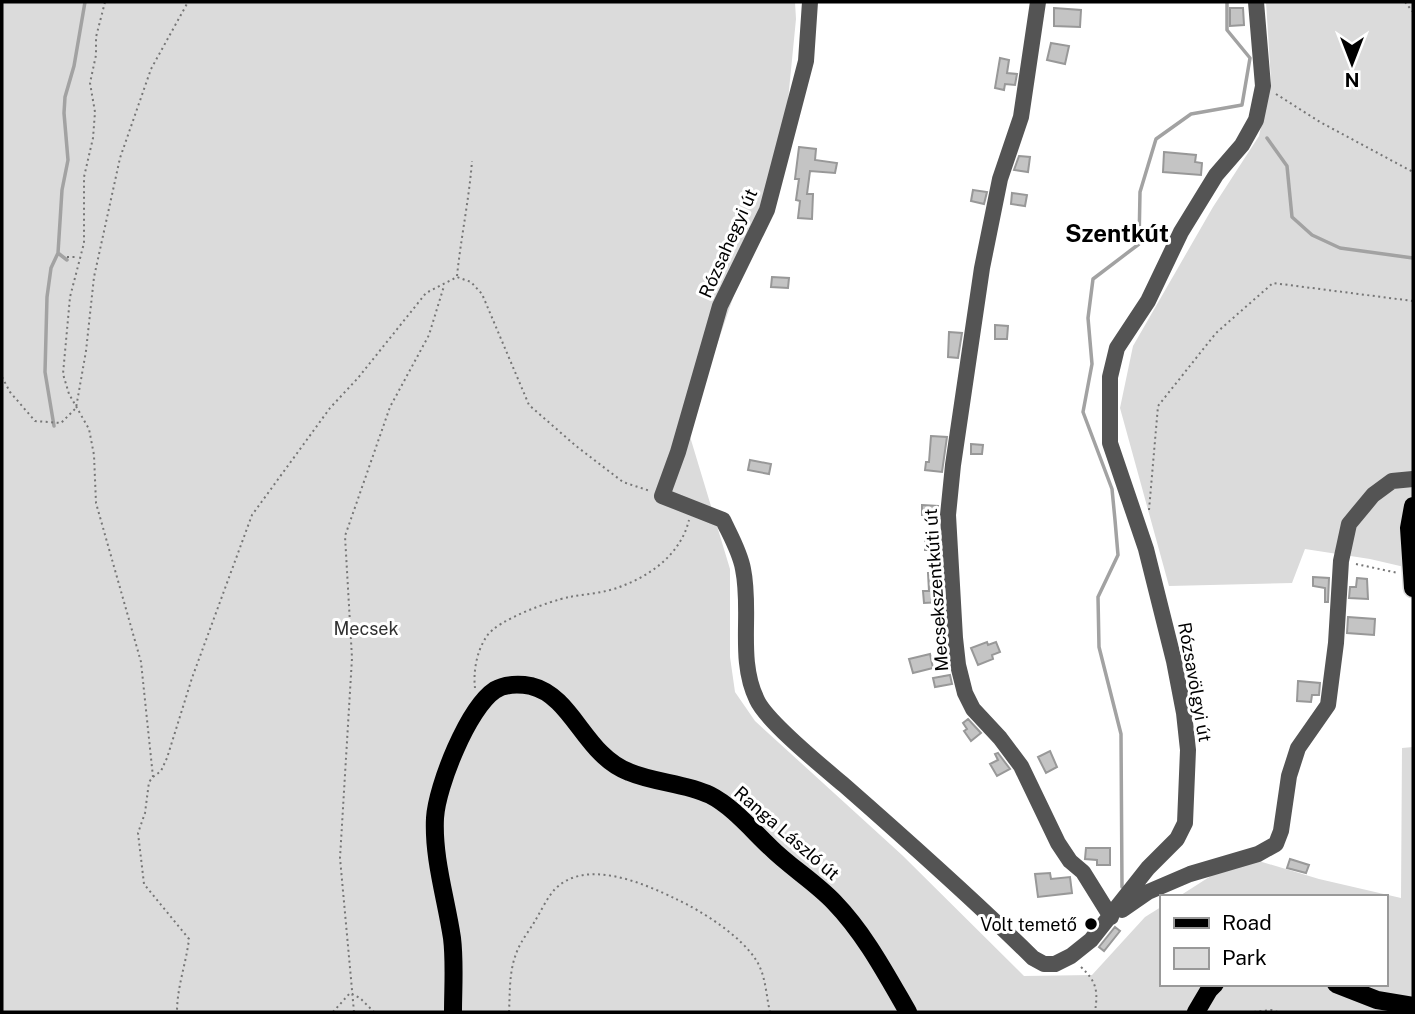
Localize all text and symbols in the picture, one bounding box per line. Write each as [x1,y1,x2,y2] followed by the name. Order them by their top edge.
[1317,28,1387,98] north arrow
[1345,69,1359,91] text: N
[695,185,761,301] street label: Rózsahegyi út
[1065,219,1169,247] district label: Szentkút
[920,508,952,672] street label: Mecsekszentkúti út
[333,618,399,639] park label: Mecsek
[1174,621,1216,743] street label: Rózsavölgyi út
[730,782,844,884] street label: Ranga László út
[1160,895,1387,986] legend
[1222,910,1272,935] text: Road
[980,914,1077,935] place label: Volt temető
[1083,916,1099,932] marker: Volt temető
[1222,945,1267,970] text: Park

